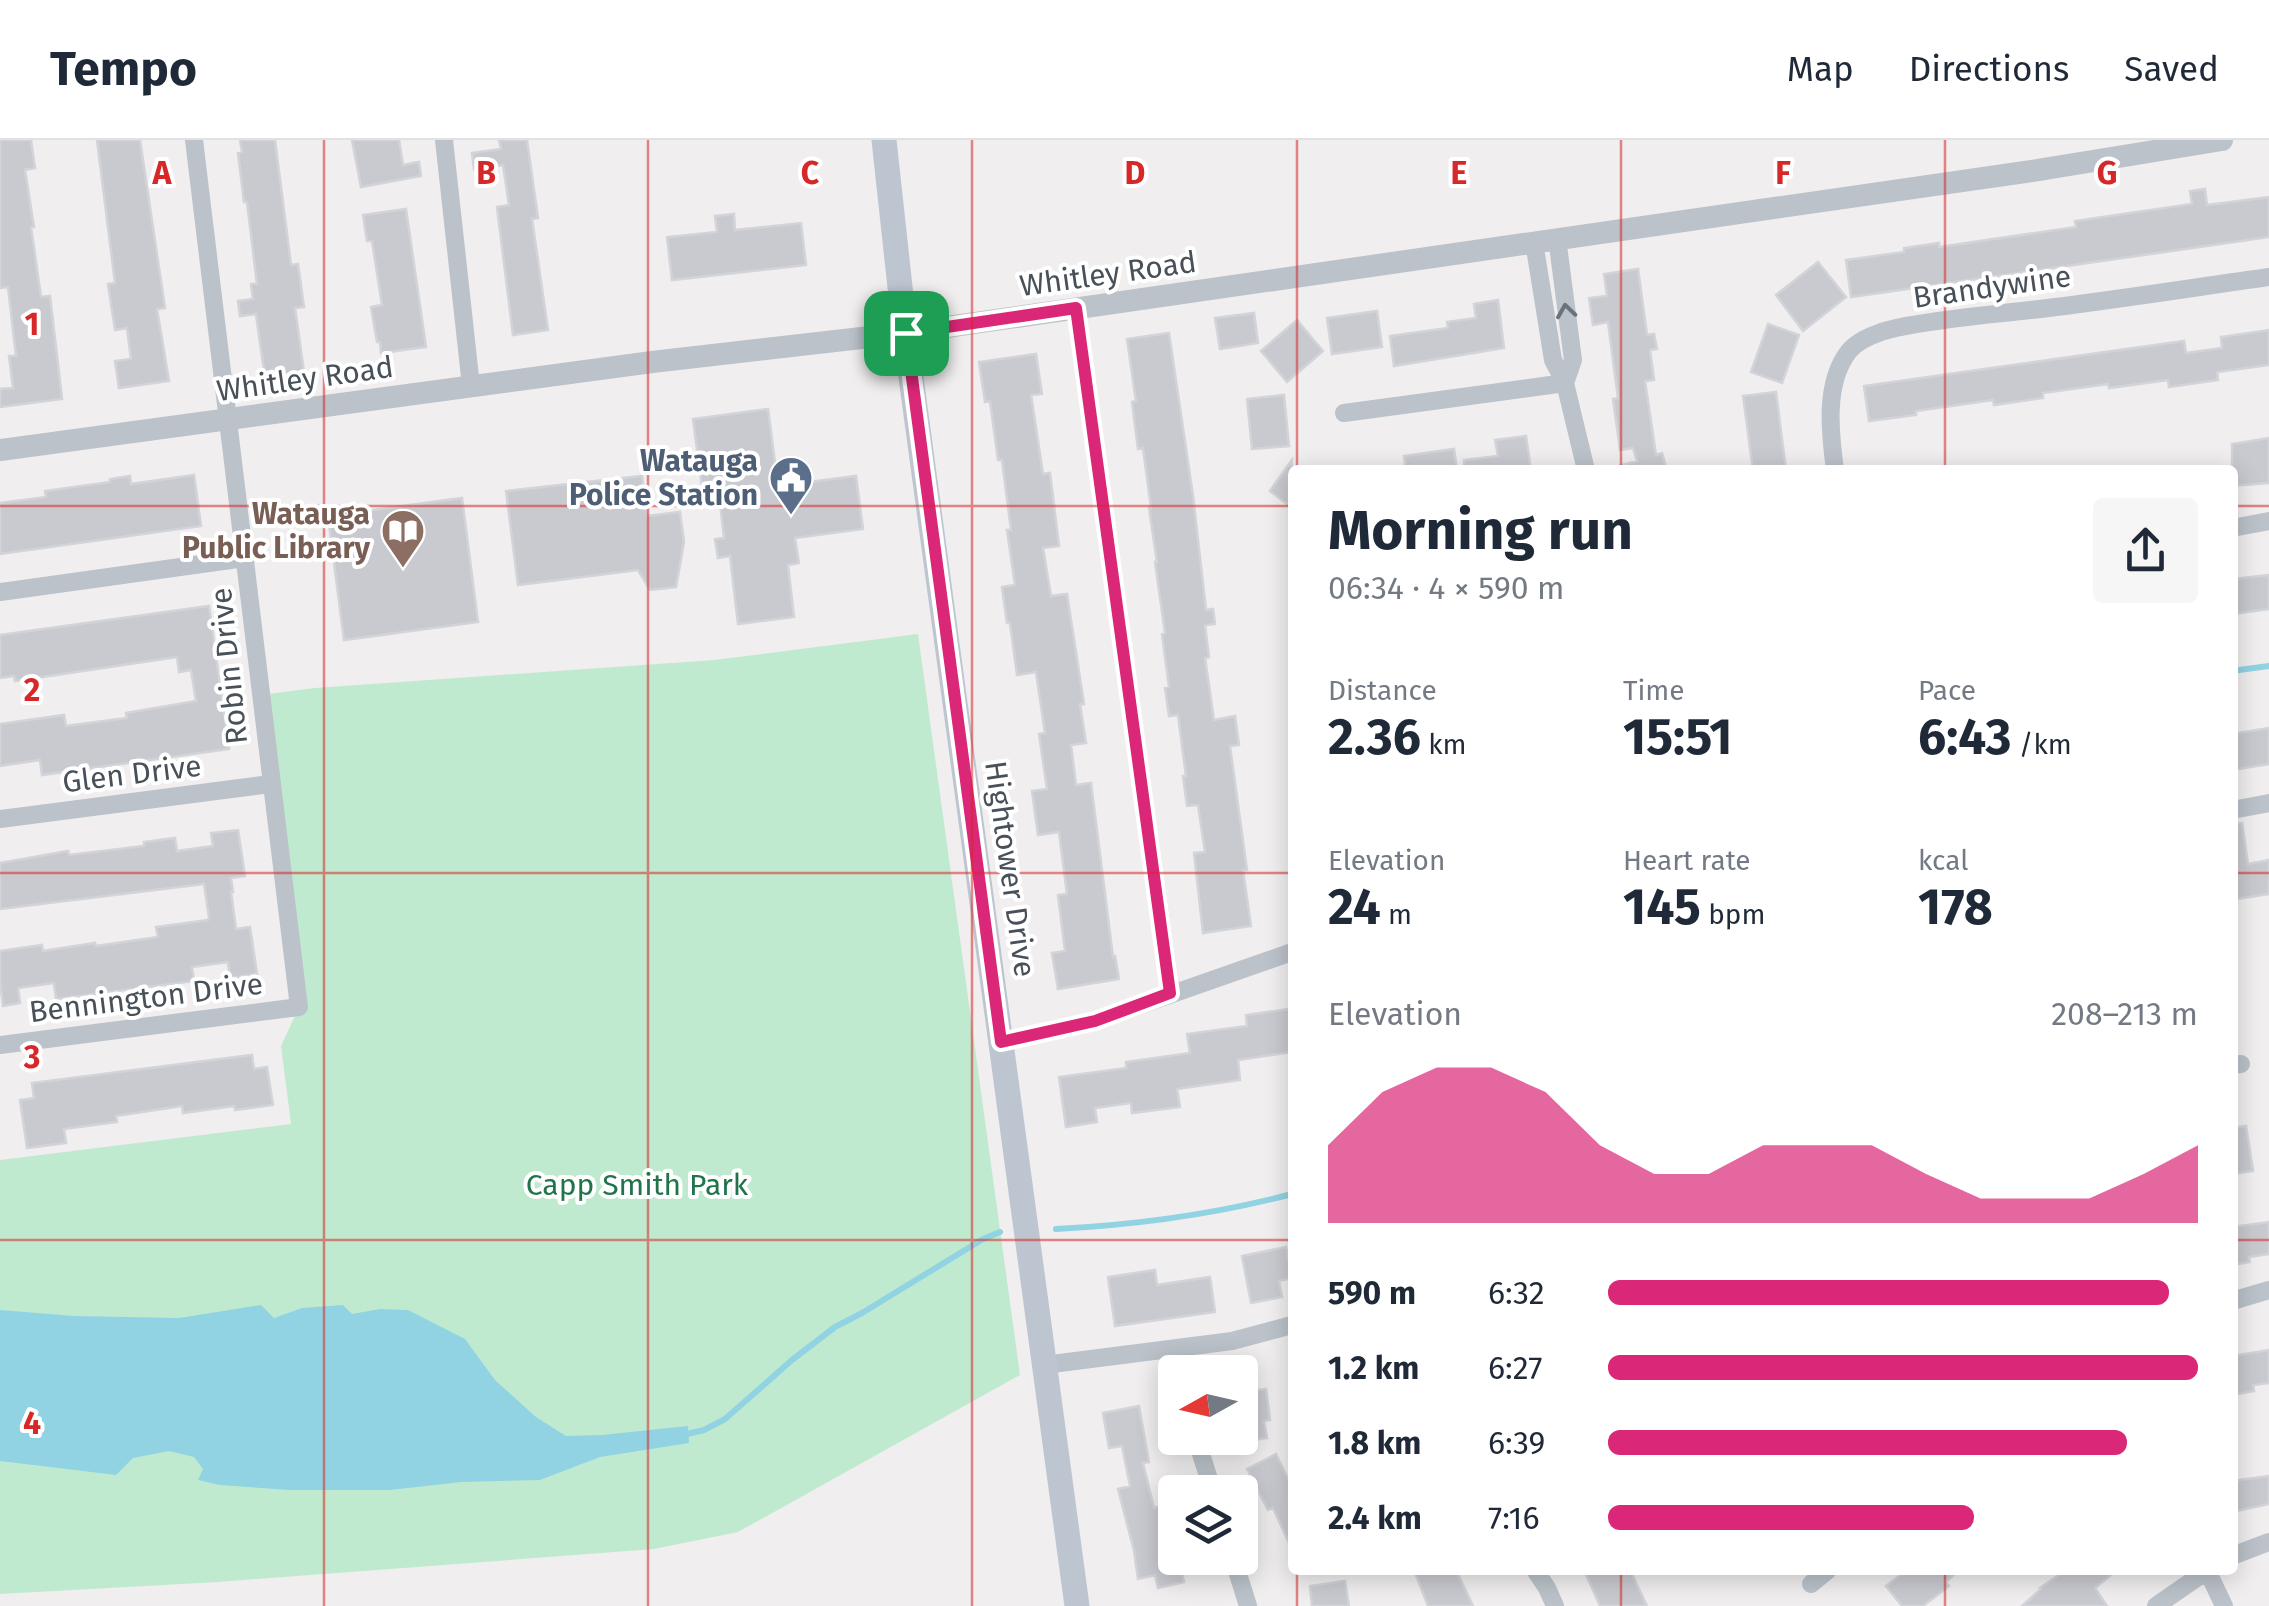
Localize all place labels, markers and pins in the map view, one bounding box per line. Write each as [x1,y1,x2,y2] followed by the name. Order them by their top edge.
[864,291,949,376] pin
[569,443,758,513] place label: Watauga Police Station
[768,455,814,516] public building icon: Watauga Police Station
[182,496,370,566] place label: Watauga Public Library
[380,508,426,569] library icon: Watauga Public Library

